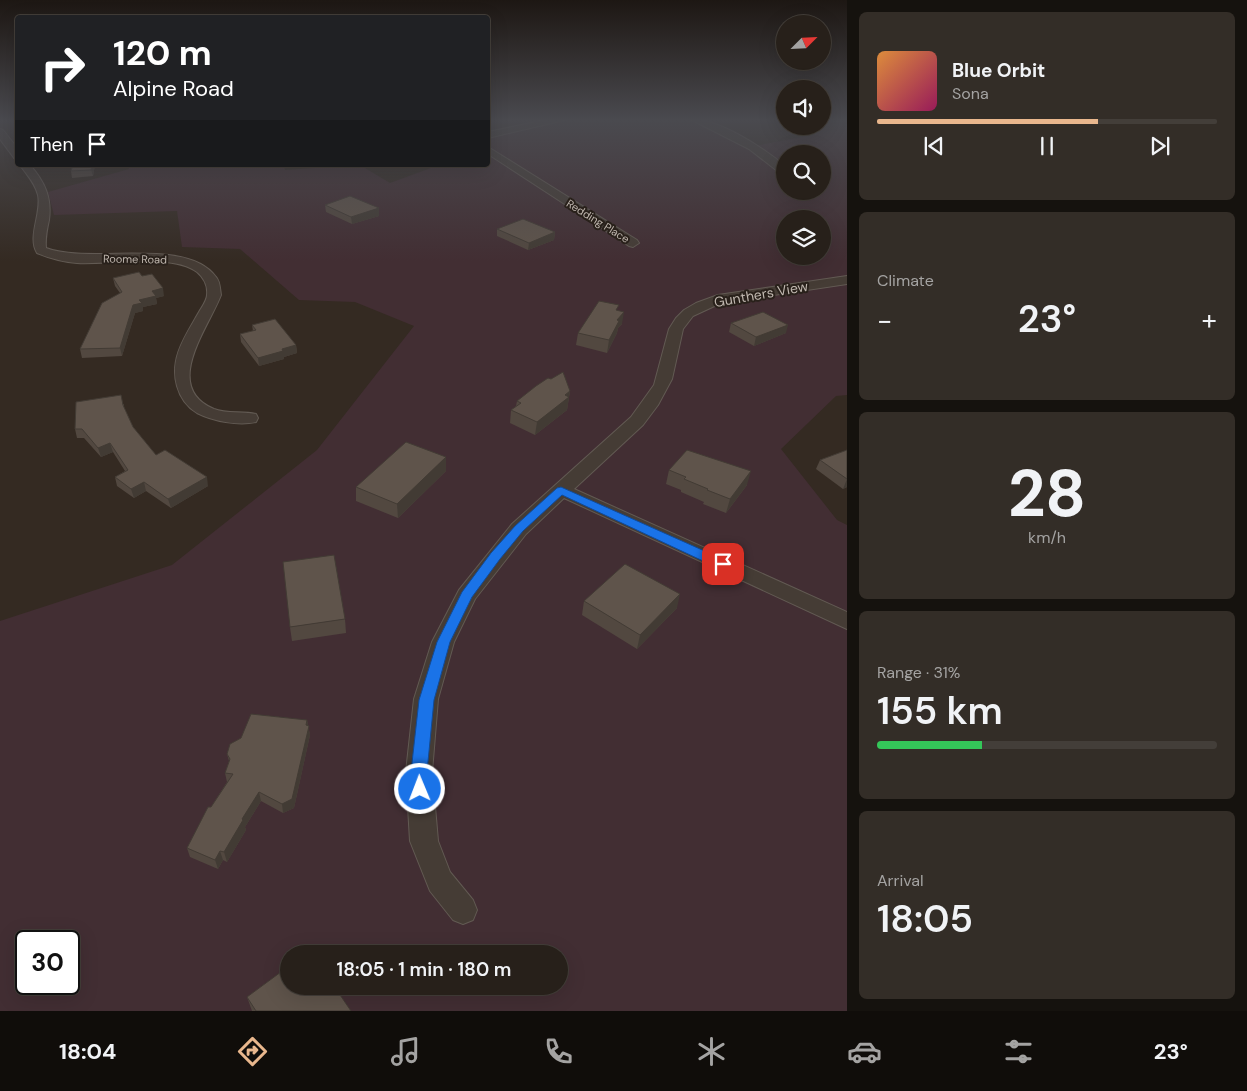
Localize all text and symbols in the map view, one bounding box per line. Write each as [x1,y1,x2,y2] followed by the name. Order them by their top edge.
[776,15,831,70] north arrow
[776,15,831,265] map controls
[113,30,212,76] text: 120 m
[30,35,95,100] icon: right
[952,58,1045,83] text: Blue Orbit
[113,74,234,103] text: Alpine Road
[776,80,831,135] button: sound
[952,83,989,104] text: Sona
[83,130,111,158] icon: arrive
[30,132,73,157] text: Then
[920,132,948,160] icon: previous
[1033,132,1061,160] icon: pause
[1146,132,1174,160] icon: next
[776,145,831,200] button: search
[564,196,632,246] street label: Redding Place
[776,210,831,265] button: layers
[103,251,167,267] street label: Roome Road
[877,270,934,291] text: Climate
[713,277,810,311] street label: Gunthers View
[1018,294,1076,344] text: 23°
[877,302,892,339] text: −
[1202,302,1217,339] text: +
[1008,452,1086,536] text: 28
[1028,527,1066,548] text: km/h
[702,543,744,585] pin
[709,550,737,578] icon: arrive
[877,662,960,683] text: Range · 31%
[877,686,1003,736] text: 155 km
[393,762,445,814] position arrow
[877,870,924,891] text: Arrival
[877,894,973,944] text: 18:05
[15,930,80,995] speed limit sign: 30
[337,957,511,982] text: 18:05 · 1 min · 180 m
[235,1034,270,1069] icon: directions
[388,1034,423,1069] icon: music
[541,1034,576,1069] icon: phone
[694,1034,729,1069] icon: climate
[847,1034,882,1069] icon: car
[1001,1034,1036,1069] icon: filters
[59,1037,116,1066] text: 18:04
[1154,1037,1188,1066] text: 23°

